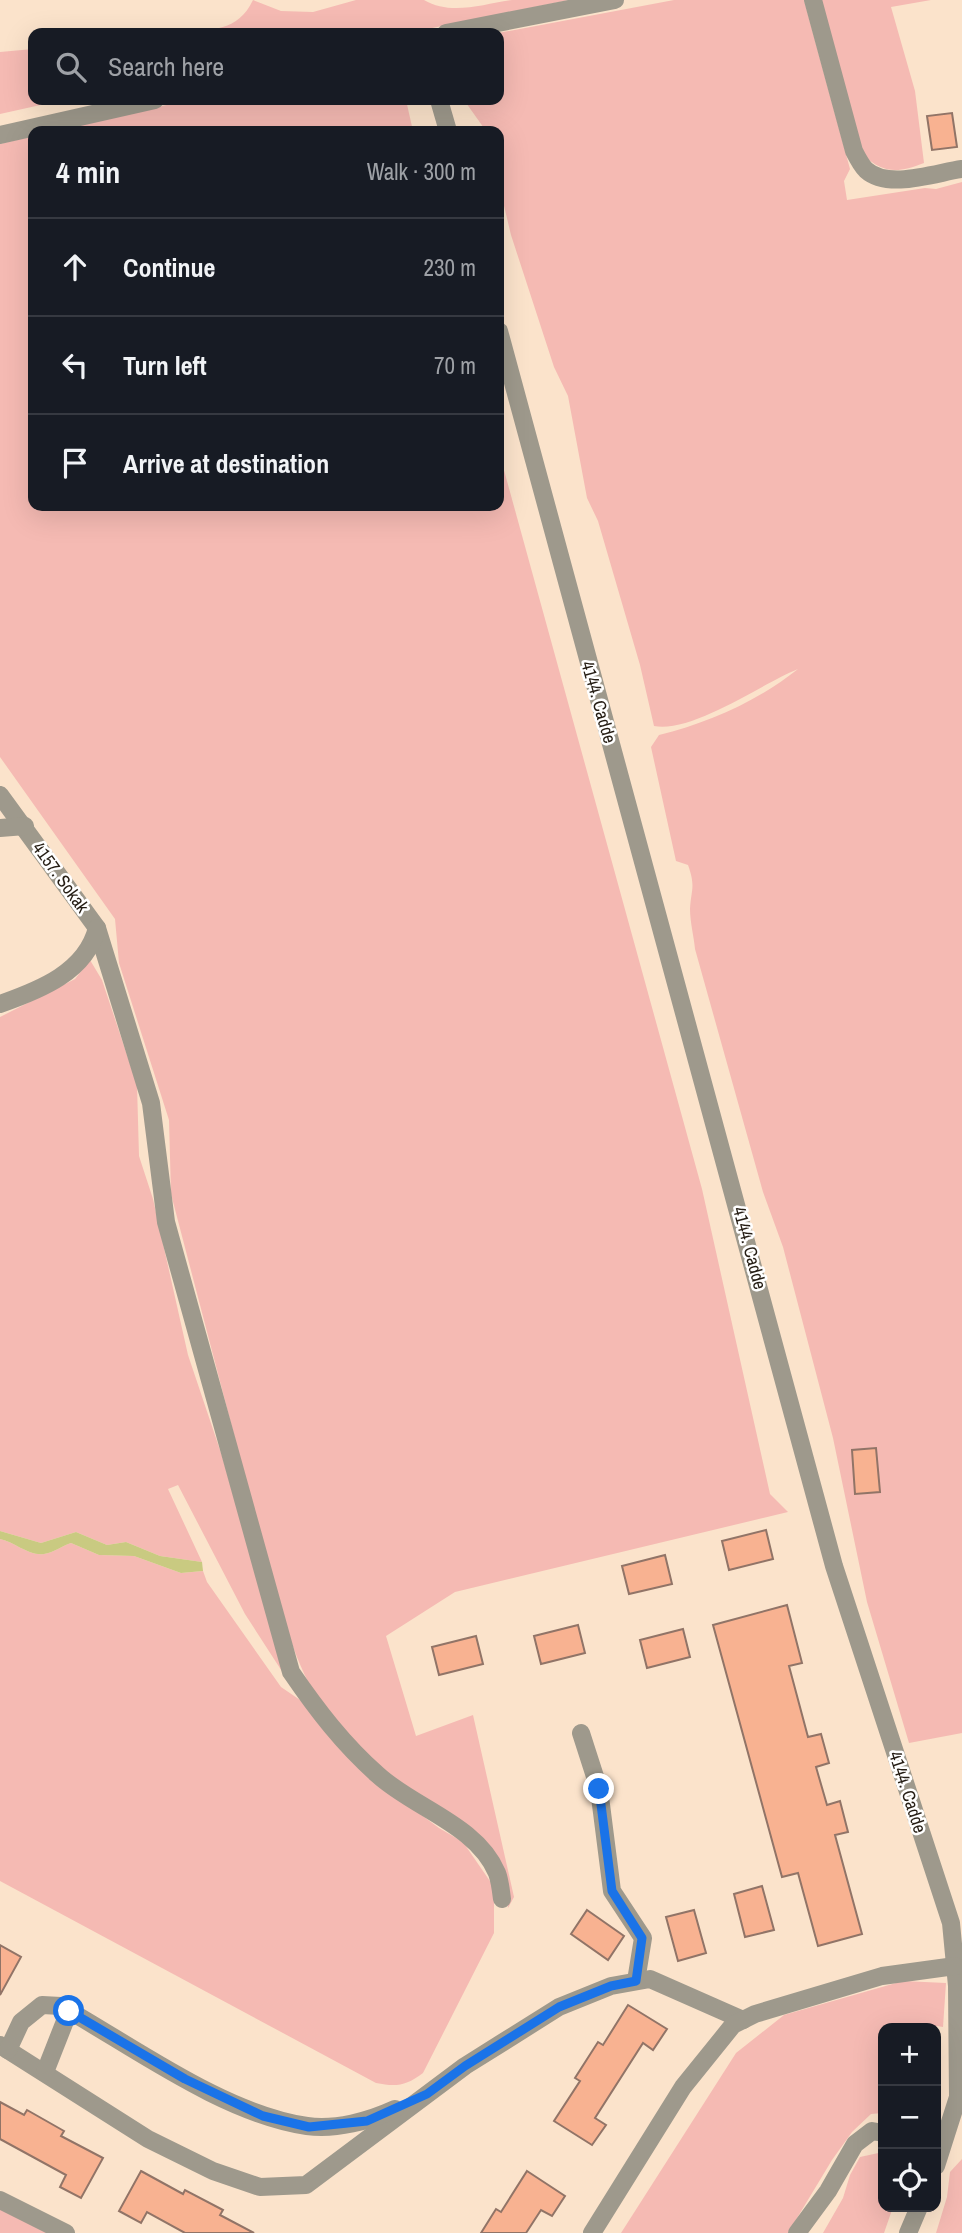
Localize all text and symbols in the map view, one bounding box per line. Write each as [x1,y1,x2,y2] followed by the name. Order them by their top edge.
[28,28,504,105] search box
[52,48,90,86] icon: search
[108,49,224,84] text: Search here
[56,152,120,192] text: 4 min
[367,156,476,187] text: Walk · 300 m
[56,248,94,286] icon: ahead
[123,250,215,285] text: Continue
[424,252,476,283] text: 230 m
[56,346,94,384] icon: left
[123,348,207,383] text: Turn left
[434,350,476,381] text: 70 m
[56,444,94,482] icon: arrive
[123,446,329,481] text: Arrive at destination
[575,658,623,746] street label: 4144. Cadde
[27,836,96,918] street label: 4157. Sokak
[727,1204,773,1292] street label: 4144. Cadde
[883,1748,933,1836] street label: 4144. Cadde
[583,1773,614,1804] route end
[53,1995,84,2026] route start
[878,2023,941,2212] map controls
[878,2023,941,2086] button: +
[878,2086,941,2149] button: −
[878,2149,941,2212] button: locate

